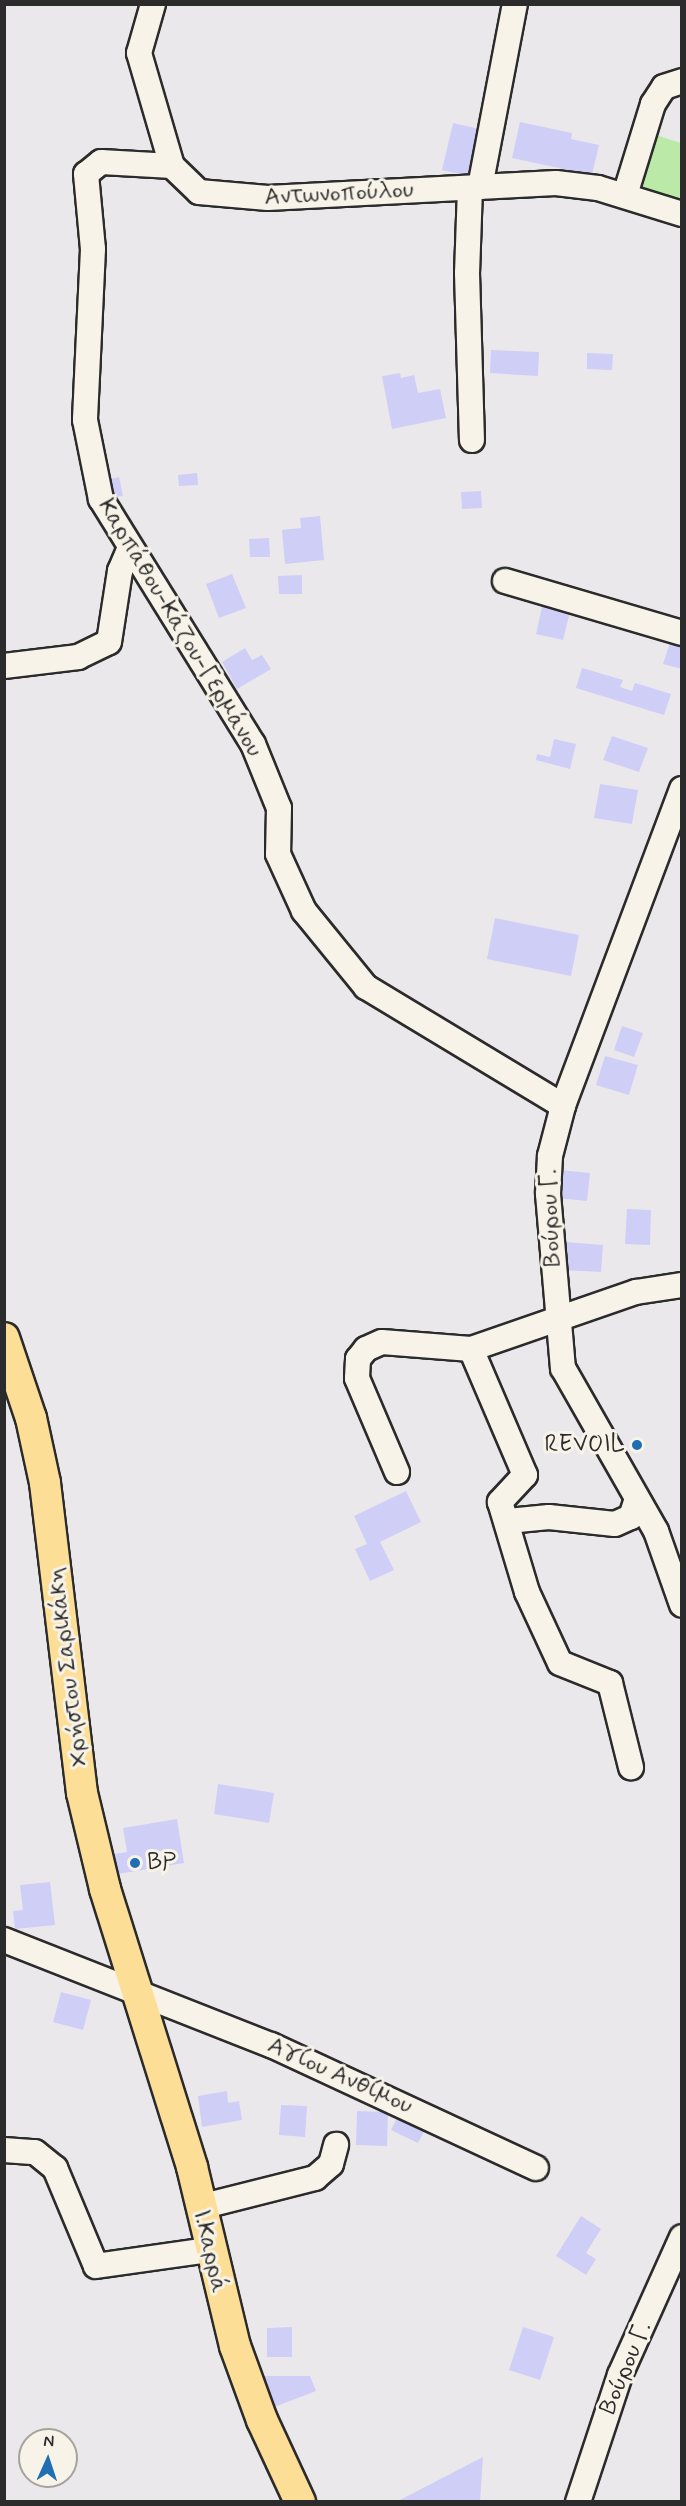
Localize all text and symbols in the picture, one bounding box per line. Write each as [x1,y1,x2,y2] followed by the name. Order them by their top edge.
[264,176,414,212] street label: Αντωνοπούλου
[91,494,269,762] street label: Καρπάθου-Κάζου-Γερμάνου
[535,1169,567,1267] street label: Βούρου Γ.
[544,1431,625,1459] place label: REVOIL
[630,1438,644,1452] marker: REVOIL
[41,1566,95,1768] street label: Χρήστου Σαρικάκη
[147,1849,176,1877] place label: BP
[128,1856,142,1870] marker: BP
[263,2031,417,2121] street label: Αγίου Ανθίμου
[186,2207,234,2295] street label: Ι.Καρρά
[594,2317,658,2419] street label: Βούρου Γ.
[18,2428,78,2488] north arrow
[43,2431,55,2452] text: N

